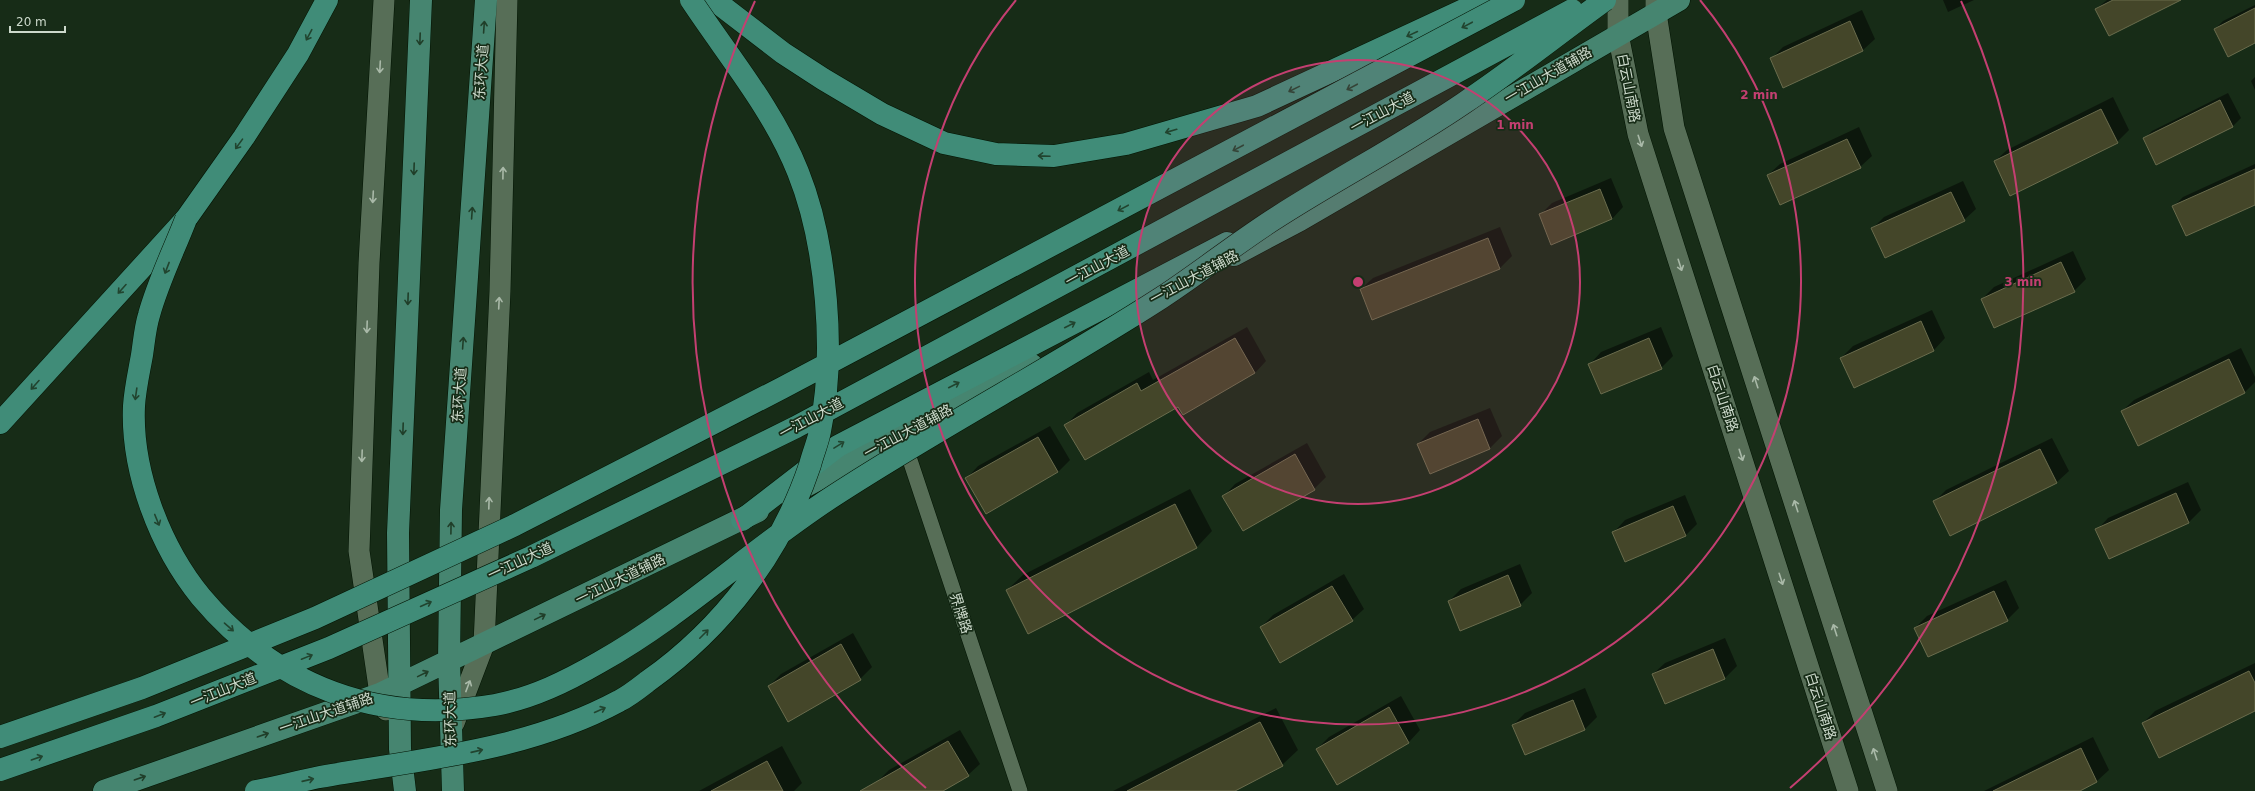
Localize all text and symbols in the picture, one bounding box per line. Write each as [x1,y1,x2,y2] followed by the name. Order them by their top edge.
[10,8,65,34] scale bar
[16,15,47,29] text: 20 m
[481,21,488,34] one-way arrow
[1461,22,1473,29] one-way arrow
[304,28,312,40] one-way arrow
[1406,31,1418,38] one-way arrow
[416,32,423,45] one-way arrow
[471,44,491,100] street label: 东环大道
[1502,44,1594,106] street label: 一江山大道辅路
[1614,52,1644,124] street label: 白云山南路
[376,60,383,73] one-way arrow
[1347,83,1359,91] one-way arrow
[1288,86,1300,93] one-way arrow
[1740,88,1778,102] text: 2 min
[1347,89,1417,135] street label: 一江山大道
[1496,118,1534,132] text: 1 min
[1165,128,1178,135] one-way arrow
[1637,134,1644,147] one-way arrow
[235,139,243,150] one-way arrow
[1232,144,1244,152] one-way arrow
[1038,152,1051,160] one-way arrow
[410,162,418,175] one-way arrow
[499,167,507,180] one-way arrow
[369,190,376,203] one-way arrow
[1117,205,1129,213] one-way arrow
[468,207,475,220] one-way arrow
[1062,243,1132,289] street label: 一江山大道
[1147,247,1241,307] street label: 一江山大道辅路
[1677,258,1684,271] one-way arrow
[162,262,170,274] one-way arrow
[1351,275,1365,289] centre of rings
[2004,275,2042,289] text: 3 min
[118,283,127,294] one-way arrow
[405,292,412,305] one-way arrow
[496,297,503,310] one-way arrow
[363,320,371,333] one-way arrow
[1063,321,1075,328] one-way arrow
[459,336,466,349] one-way arrow
[1705,362,1741,434] street label: 白云山南路
[449,367,469,423] street label: 东环大道
[1752,376,1759,389] one-way arrow
[30,380,40,390] one-way arrow
[948,381,960,388] one-way arrow
[132,387,140,400] one-way arrow
[776,395,846,441] street label: 一江山大道
[861,401,955,461] street label: 一江山大道辅路
[399,422,406,435] one-way arrow
[833,441,845,449] one-way arrow
[1738,448,1745,461] one-way arrow
[359,449,366,462] one-way arrow
[486,497,493,510] one-way arrow
[1792,500,1799,513] one-way arrow
[154,514,162,526] one-way arrow
[447,522,455,535] one-way arrow
[485,539,555,583] street label: 一江山大道
[572,550,668,608] street label: 一江山大道辅路
[1777,573,1785,585] one-way arrow
[947,591,975,635] street label: 界牌路
[419,600,431,607] one-way arrow
[534,613,546,620] one-way arrow
[224,622,235,631] one-way arrow
[1831,624,1839,636] one-way arrow
[699,629,709,638] one-way arrow
[300,652,312,660] one-way arrow
[188,669,258,711] street label: 一江山大道
[417,670,429,677] one-way arrow
[1803,670,1839,742] street label: 白云山南路
[465,680,473,692] one-way arrow
[277,689,375,737] street label: 一江山大道辅路
[442,691,458,747] street label: 东环大道
[594,706,606,713] one-way arrow
[153,710,165,718] one-way arrow
[257,731,269,739] one-way arrow
[471,747,484,755] one-way arrow
[1871,748,1878,761] one-way arrow
[30,753,42,761] one-way arrow
[134,774,147,781] one-way arrow
[301,775,314,783] one-way arrow

